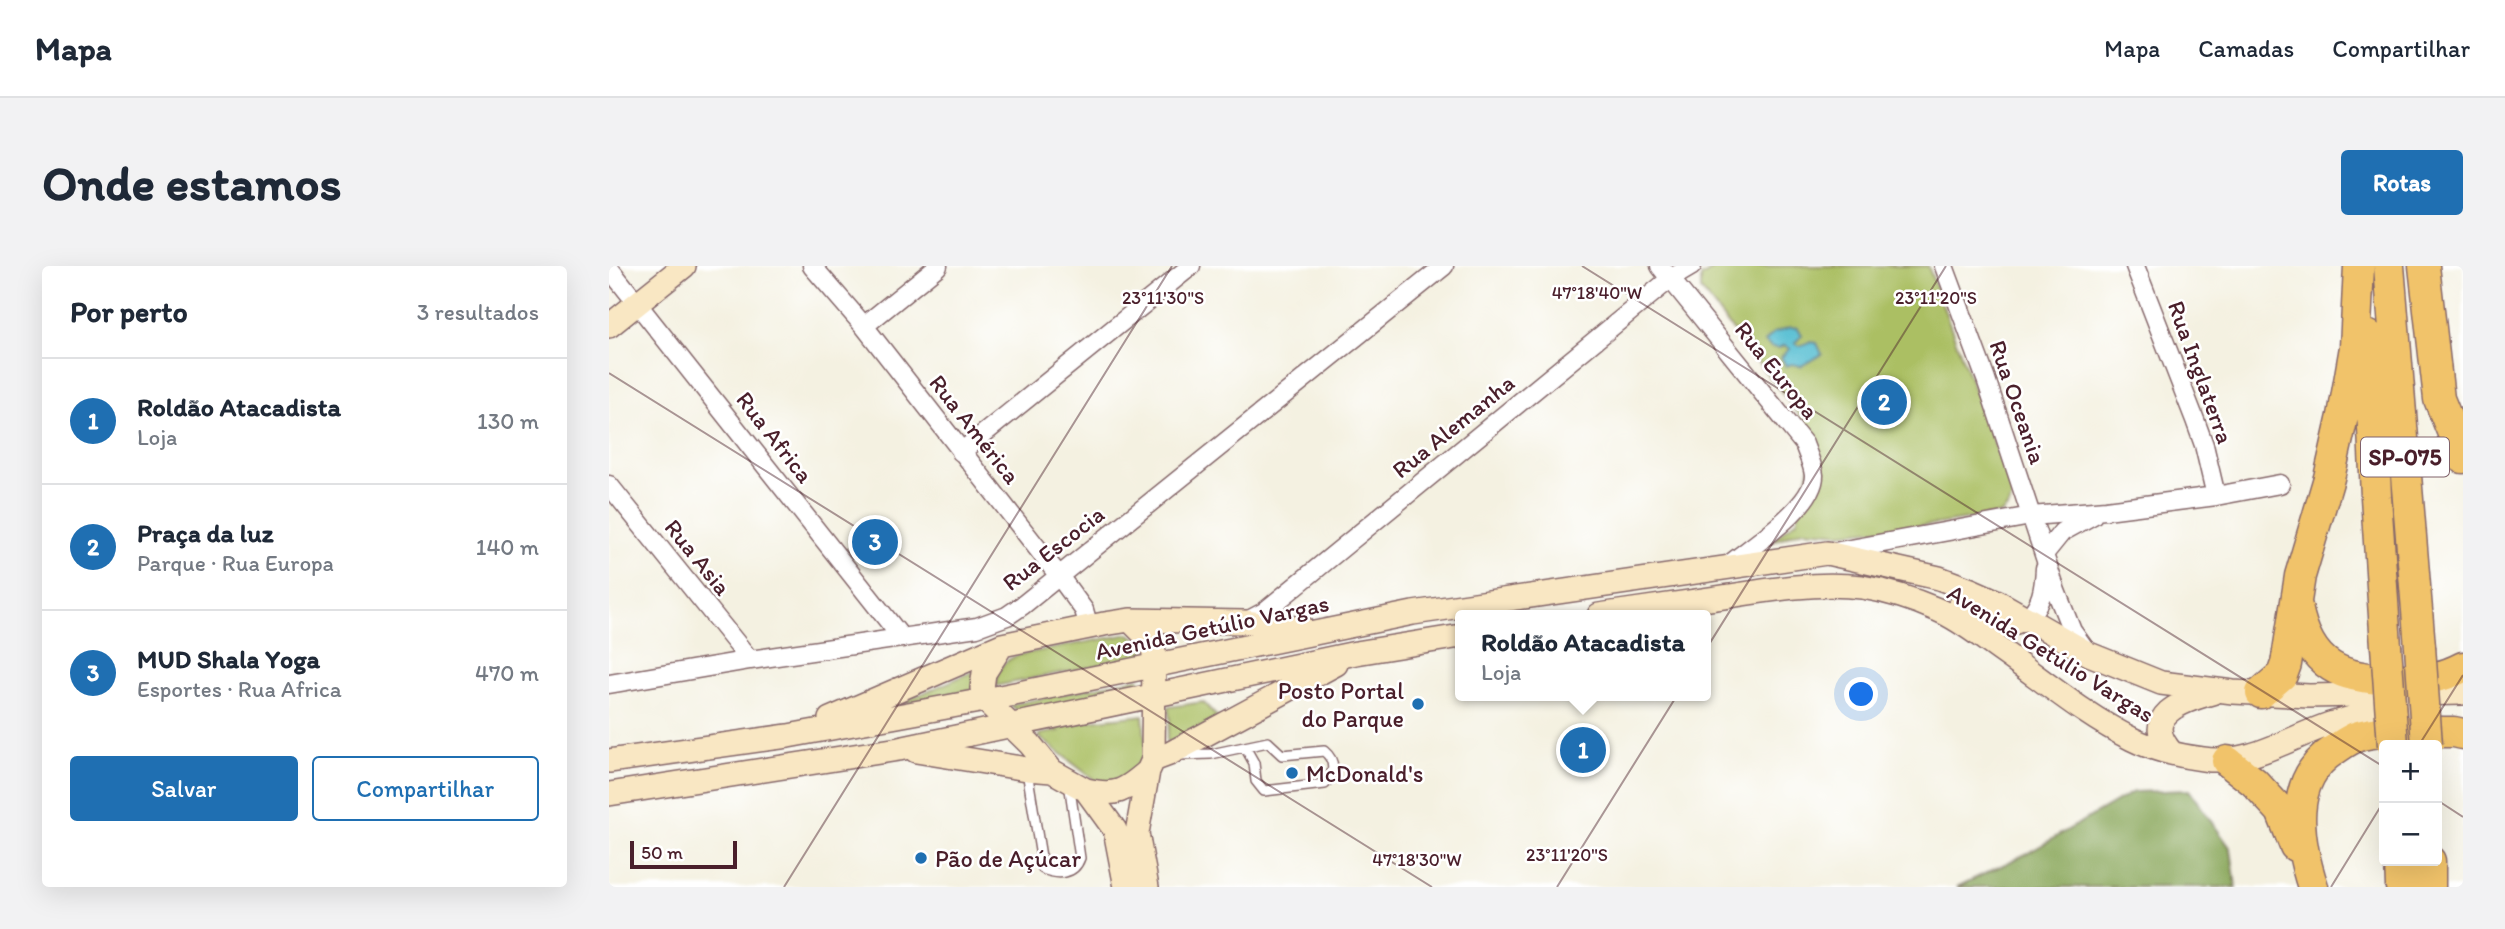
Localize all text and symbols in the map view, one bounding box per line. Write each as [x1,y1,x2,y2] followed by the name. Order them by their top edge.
[35,29,112,68] text: Mapa
[2104,34,2160,63] text: Mapa
[2198,34,2294,63] text: Camadas
[2332,34,2470,63] text: Compartilhar
[2341,150,2463,215] button: Rotas
[42,153,342,212] text: Onde estamos
[1552,282,1642,304] text: 47°18'40"W
[1122,287,1204,309] text: 23°11'30"S
[1895,287,1977,309] text: 23°11'20"S
[70,293,188,330] text: Por perto
[2162,297,2240,448] street label: Rua Inglaterra
[417,298,539,326] text: 3 resultados
[1729,315,1825,425] street label: Rua Europa
[1983,336,2053,468] street label: Rua Oceania
[1386,368,1520,484] street label: Rua Alemanha
[923,369,1027,490] street label: Rua América
[1861,376,1907,428] pin: 2
[730,385,820,489] street label: Rua Africa
[137,391,341,423] text: Roldão Atacadista
[88,407,98,435] text: 1
[477,407,539,435] text: 130 m
[137,423,177,451] text: Loja
[2361,438,2449,476] road number: SP-075
[996,499,1110,597] street label: Rua Escocia
[659,513,738,601] street label: Rua Asia
[852,516,898,568] pin: 3
[137,517,274,549] text: Praça da luz
[87,533,99,561] text: 2
[476,533,539,561] text: 140 m
[137,549,334,577] text: Parque · Rua Europa
[1942,578,2160,728] street label: Avenida Getúlio Vargas
[1092,588,1332,666] street label: Avenida Getúlio Vargas
[1455,610,1711,701] popup
[1481,626,1685,658] text: Roldão Atacadista
[137,643,320,675] text: MUD Shala Yoga
[1481,658,1521,686] text: Loja
[87,659,99,687] text: 3
[475,659,539,687] text: 470 m
[137,675,342,703] text: Esportes · Rua Africa
[1278,676,1404,733] place label: Posto Portal do Parque
[1844,677,1878,711] your location
[1410,696,1426,712] marker: Posto Portal do Parque
[1560,724,1606,776] pin: 1
[2379,740,2442,866] map controls
[2379,740,2442,803] button: +
[70,756,298,821] button: Salvar
[312,756,539,821] button: Compartilhar
[1306,759,1423,788] place label: McDonald's
[1284,765,1300,781] marker: McDonald's
[2379,803,2442,866] button: −
[630,838,737,870] scale bar
[641,841,683,864] text: 50 m
[935,844,1081,873] place label: Pão de Açúcar
[1526,844,1608,866] text: 23°11'20"S
[1372,849,1462,871] text: 47°18'30"W
[913,850,929,866] marker: Pão de Açúcar

